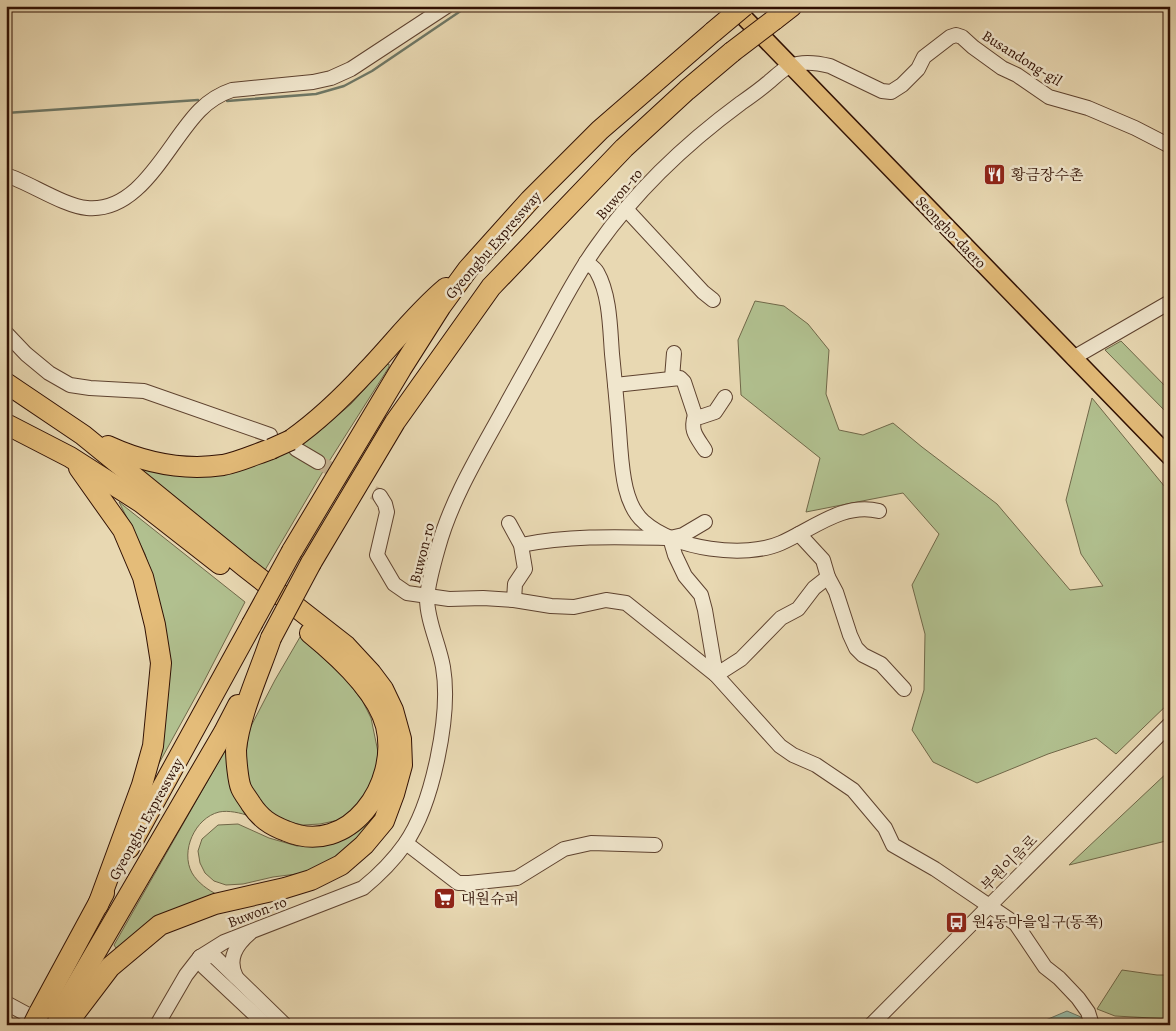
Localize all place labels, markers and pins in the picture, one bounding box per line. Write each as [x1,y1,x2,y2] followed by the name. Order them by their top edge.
[983,163,1007,187] restaurant icon: 황금장수촌
[1011,165,1084,185] place label: 황금장수촌
[433,887,457,911] supermarket icon: 대원슈퍼
[461,889,519,909] place label: 대원슈퍼
[944,910,968,934] bus stop icon: 원4동마을입구(동쪽)
[972,912,1103,932] place label: 원4동마을입구(동쪽)

